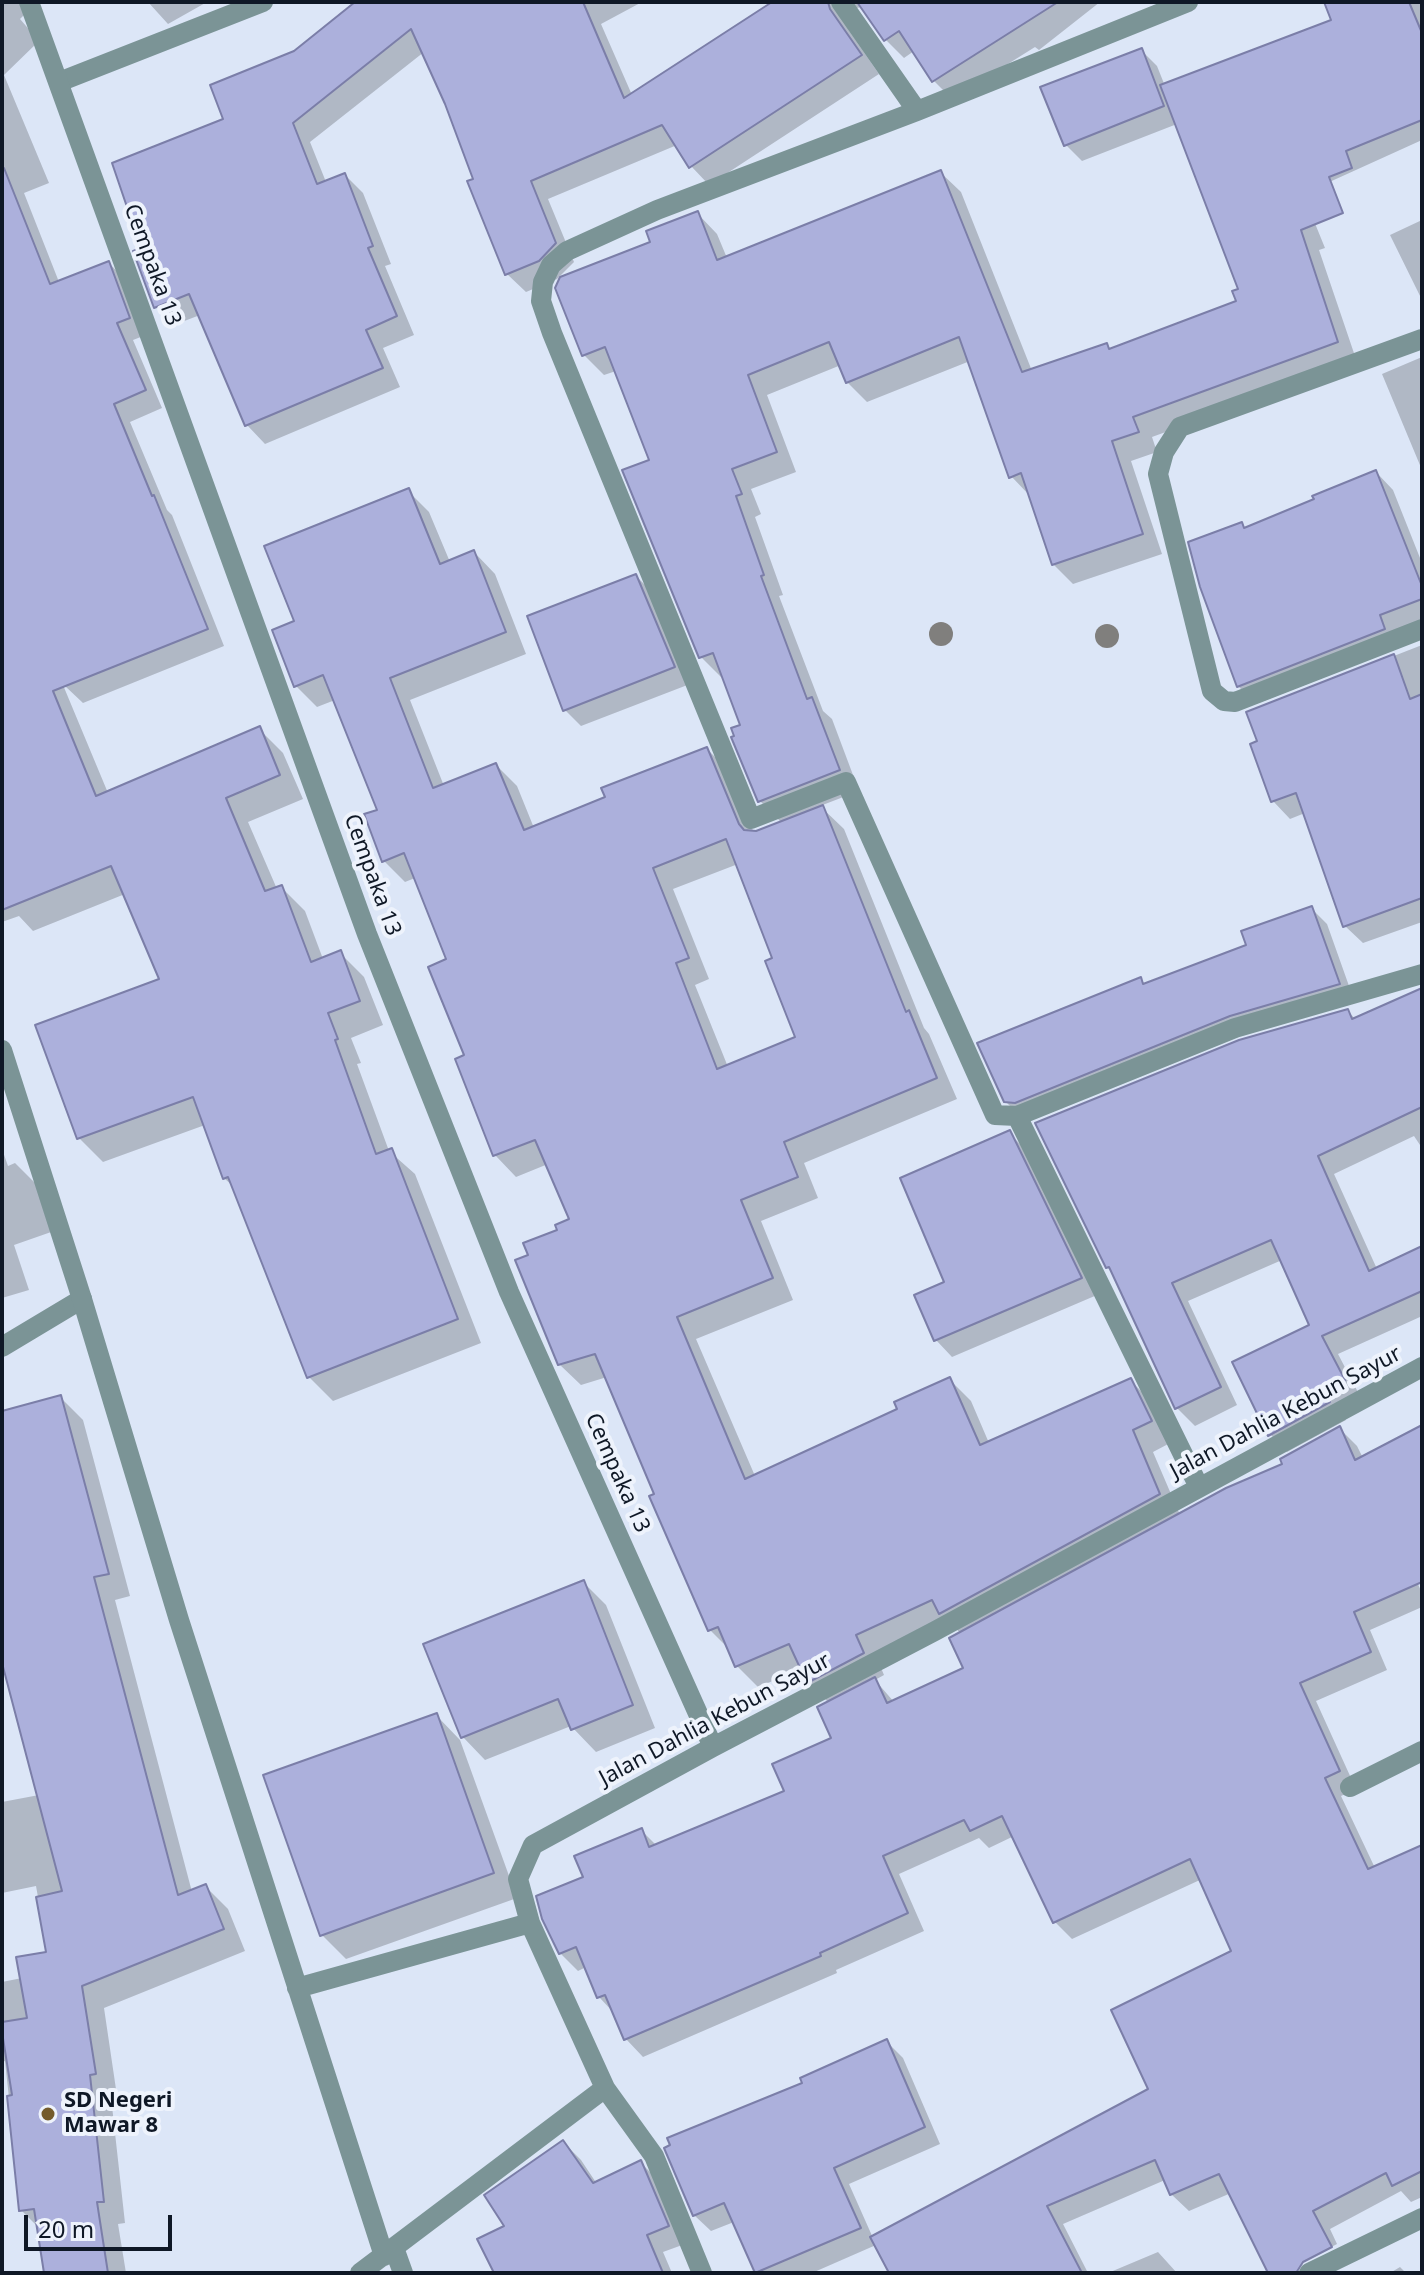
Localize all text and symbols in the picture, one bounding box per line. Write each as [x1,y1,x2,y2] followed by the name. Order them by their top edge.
[118,200,186,330] street label: Cempaka 13
[338,810,406,940] street label: Cempaka 13
[1166,1341,1406,1485] street label: Jalan Dahlia Kebun Sayur
[579,1409,655,1537] street label: Cempaka 13
[595,1648,835,1792] street label: Jalan Dahlia Kebun Sayur
[64,2088,172,2140] place label: SD Negeri Mawar 8
[39,2105,57,2123] marker: SD Negeri Mawar 8
[28,2199,176,2249] scale bar
[38,2212,94,2245] text: 20 m

